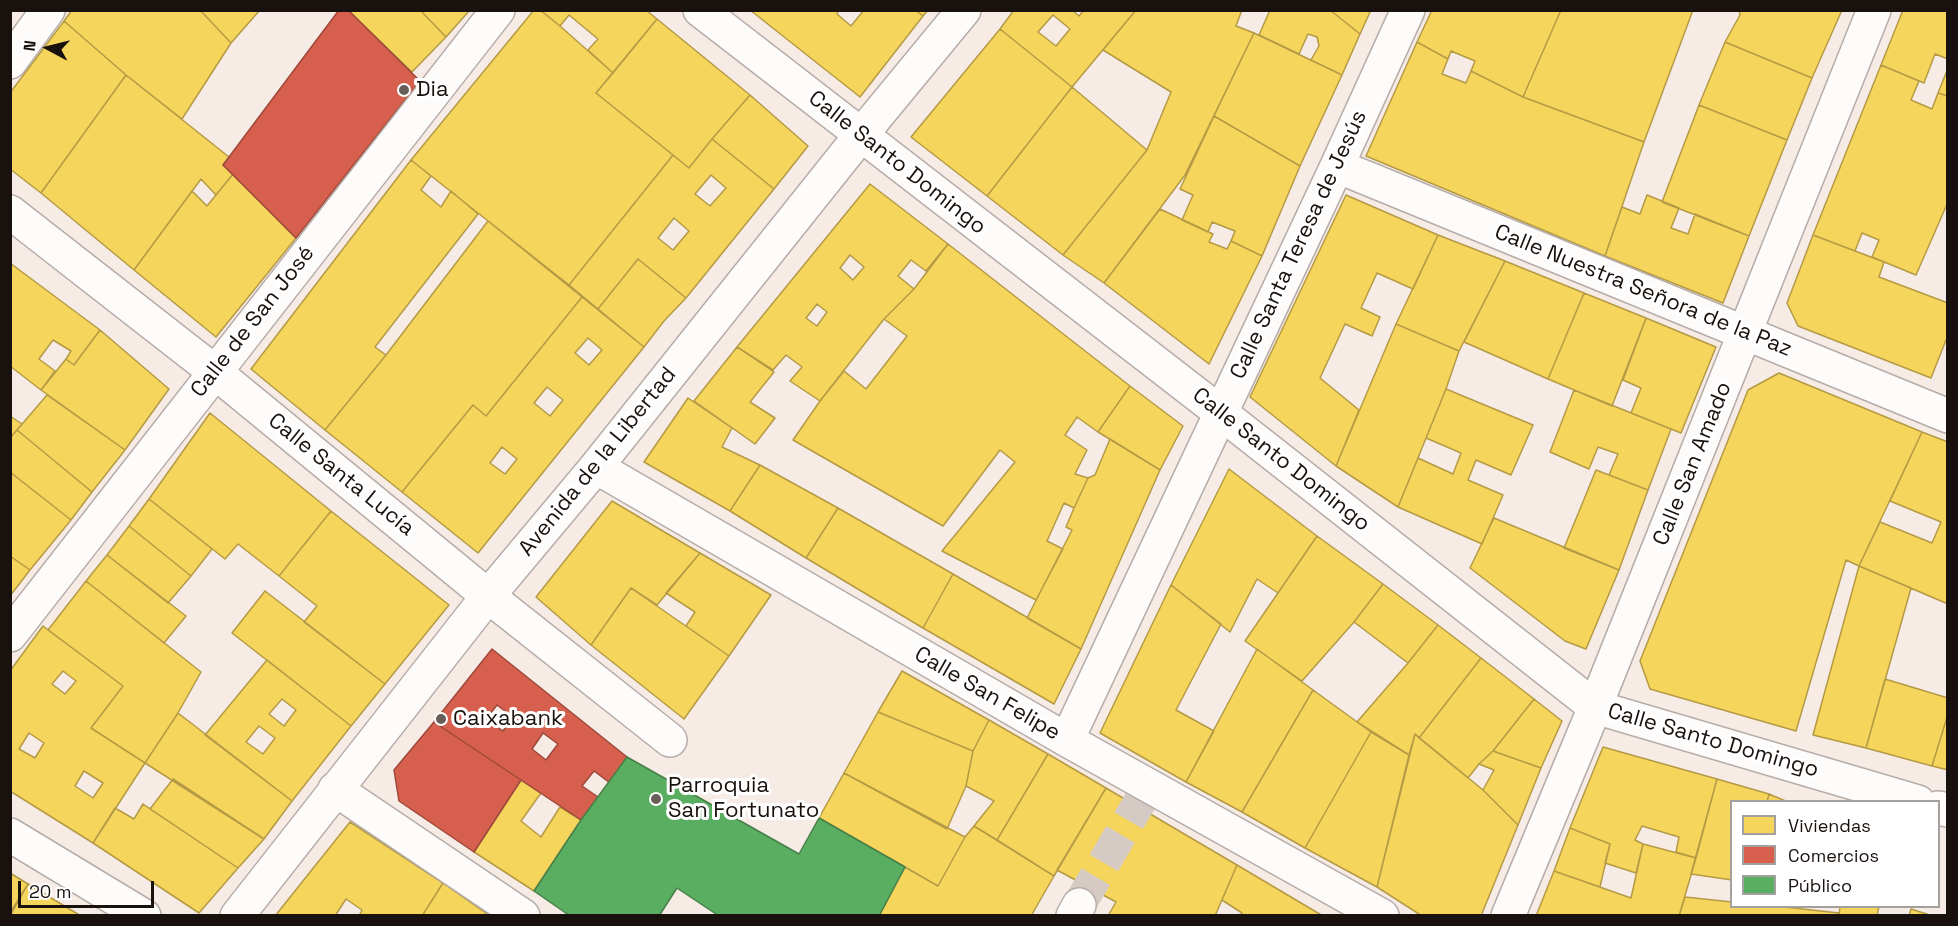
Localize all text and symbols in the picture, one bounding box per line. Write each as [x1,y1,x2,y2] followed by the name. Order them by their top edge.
[18,18,78,78] north arrow
[19,39,41,52] text: N
[416,77,449,103] place label: Dia
[397,83,411,97] marker: Dia
[803,85,991,241] street label: Calle Santo Domingo
[1225,106,1373,384] street label: Calle Santa Teresa de Jesús
[1490,219,1796,363] street label: Calle Nuestra Señora de la Paz
[186,241,320,403] street label: Calle de San José
[514,362,682,562] street label: Avenida de la Libertad
[1648,378,1738,550] street label: Calle San Amado
[1187,382,1375,538] street label: Calle Santo Domingo
[263,408,419,542] street label: Calle Santa Lucía
[909,642,1065,746] street label: Calle San Felipe
[1604,698,1822,784] street label: Calle Santo Domingo
[453,706,563,732] place label: Caixabank
[434,712,448,726] marker: Caixabank
[668,773,819,824] place label: Parroquia San Fortunato
[649,792,663,806] marker: Parroquia San Fortunato
[1730,800,1940,908] legend
[1788,814,1871,837] text: Viviendas
[1788,844,1879,867] text: Comercios
[21,869,158,907] scale bar
[1788,874,1852,897] text: Público
[29,880,72,903] text: 20 m

